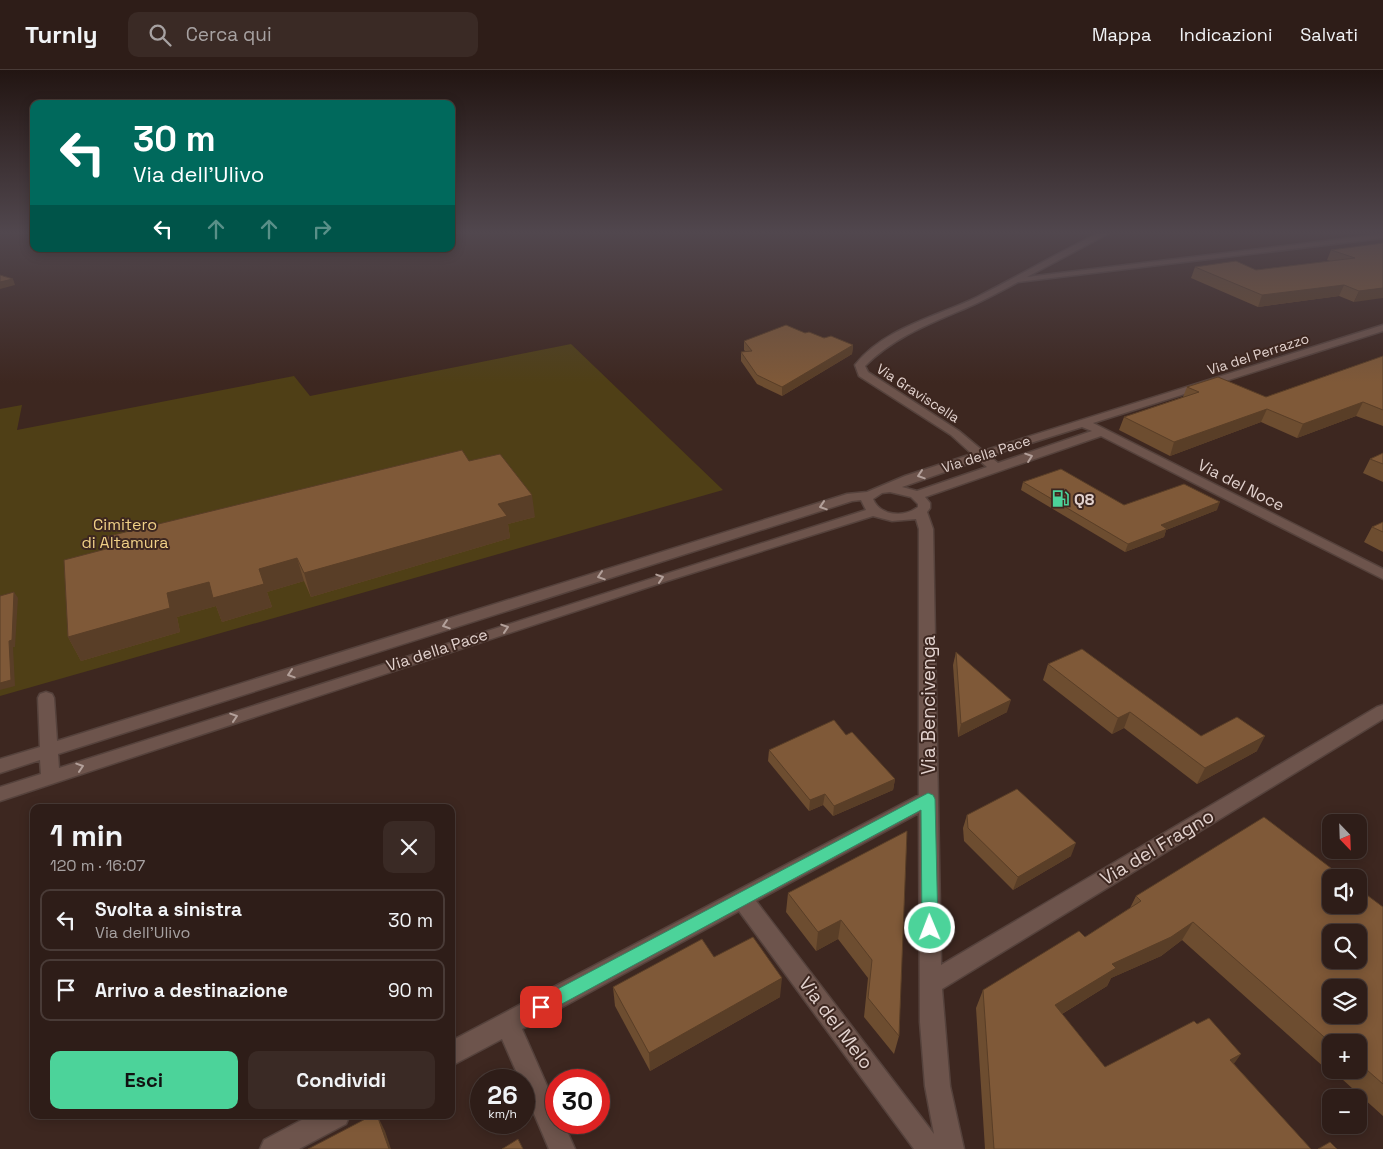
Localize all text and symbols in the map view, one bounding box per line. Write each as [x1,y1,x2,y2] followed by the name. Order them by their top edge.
[128,12,478,57] search box
[25,19,98,50] text: Turnly
[146,21,174,49] icon: search
[186,22,272,47] text: Cerca qui
[1092,23,1151,46] text: Mappa
[1179,23,1272,46] text: Indicazioni
[1300,23,1358,46] text: Salvati
[133,117,216,161] text: 30 m
[50,120,115,185] icon: left
[133,160,264,188] text: Via dell'Ulivo
[149,215,177,243] icon: left
[202,215,230,243] icon: ahead
[255,215,283,243] icon: ahead
[308,215,336,243] icon: right
[1205,329,1311,379] street label: Via del Perrazzo
[873,359,963,427] street label: Via Graviscella
[939,431,1033,477] street label: Via della Pace
[1024,453,1033,463] one-way arrow
[1194,454,1288,516] street label: Via del Noce
[917,469,925,479] one-way arrow
[1050,489,1070,509] fuel station icon: Q8
[1074,489,1095,510] place label: Q8
[819,501,827,511] one-way arrow
[81,514,169,553] park label: Cimitero di Altamura
[597,571,606,581] one-way arrow
[655,574,663,584] one-way arrow
[442,620,451,630] one-way arrow
[384,624,490,676] street label: Via della Pace
[500,624,509,634] one-way arrow
[916,635,941,775] street label: Via Bencivenga
[287,669,296,679] one-way arrow
[229,712,238,722] one-way arrow
[75,763,83,773] one-way arrow
[1095,803,1219,891] street label: Via del Fragno
[1322,814,1368,859] north arrow
[1322,814,1367,1134] map controls
[50,816,123,855] text: 1 min
[383,821,435,873] button: close
[50,855,145,876] text: 120 m · 16:07
[1322,869,1367,914] button: sound
[95,897,242,922] text: Svolta a sinistra
[903,901,955,953] position arrow
[52,906,80,934] icon: left
[388,908,433,933] text: 30 m
[95,922,190,943] text: Via dell'Ulivo
[1322,924,1367,969] button: search
[793,972,879,1074] street label: Via del Melo
[52,976,80,1004] icon: arrive
[95,978,288,1003] text: Arrivo a destinazione
[388,978,433,1003] text: 90 m
[1322,979,1367,1024] button: layers
[520,986,562,1028] pin
[527,993,555,1021] icon: arrive
[1322,1034,1367,1079] button: +
[50,1051,238,1109] button: Esci
[248,1051,435,1109] button: Condividi
[545,1069,610,1134] speed limit sign: 30
[487,1079,518,1111] text: 26
[1322,1089,1367,1134] button: −
[488,1106,517,1122] text: km/h

